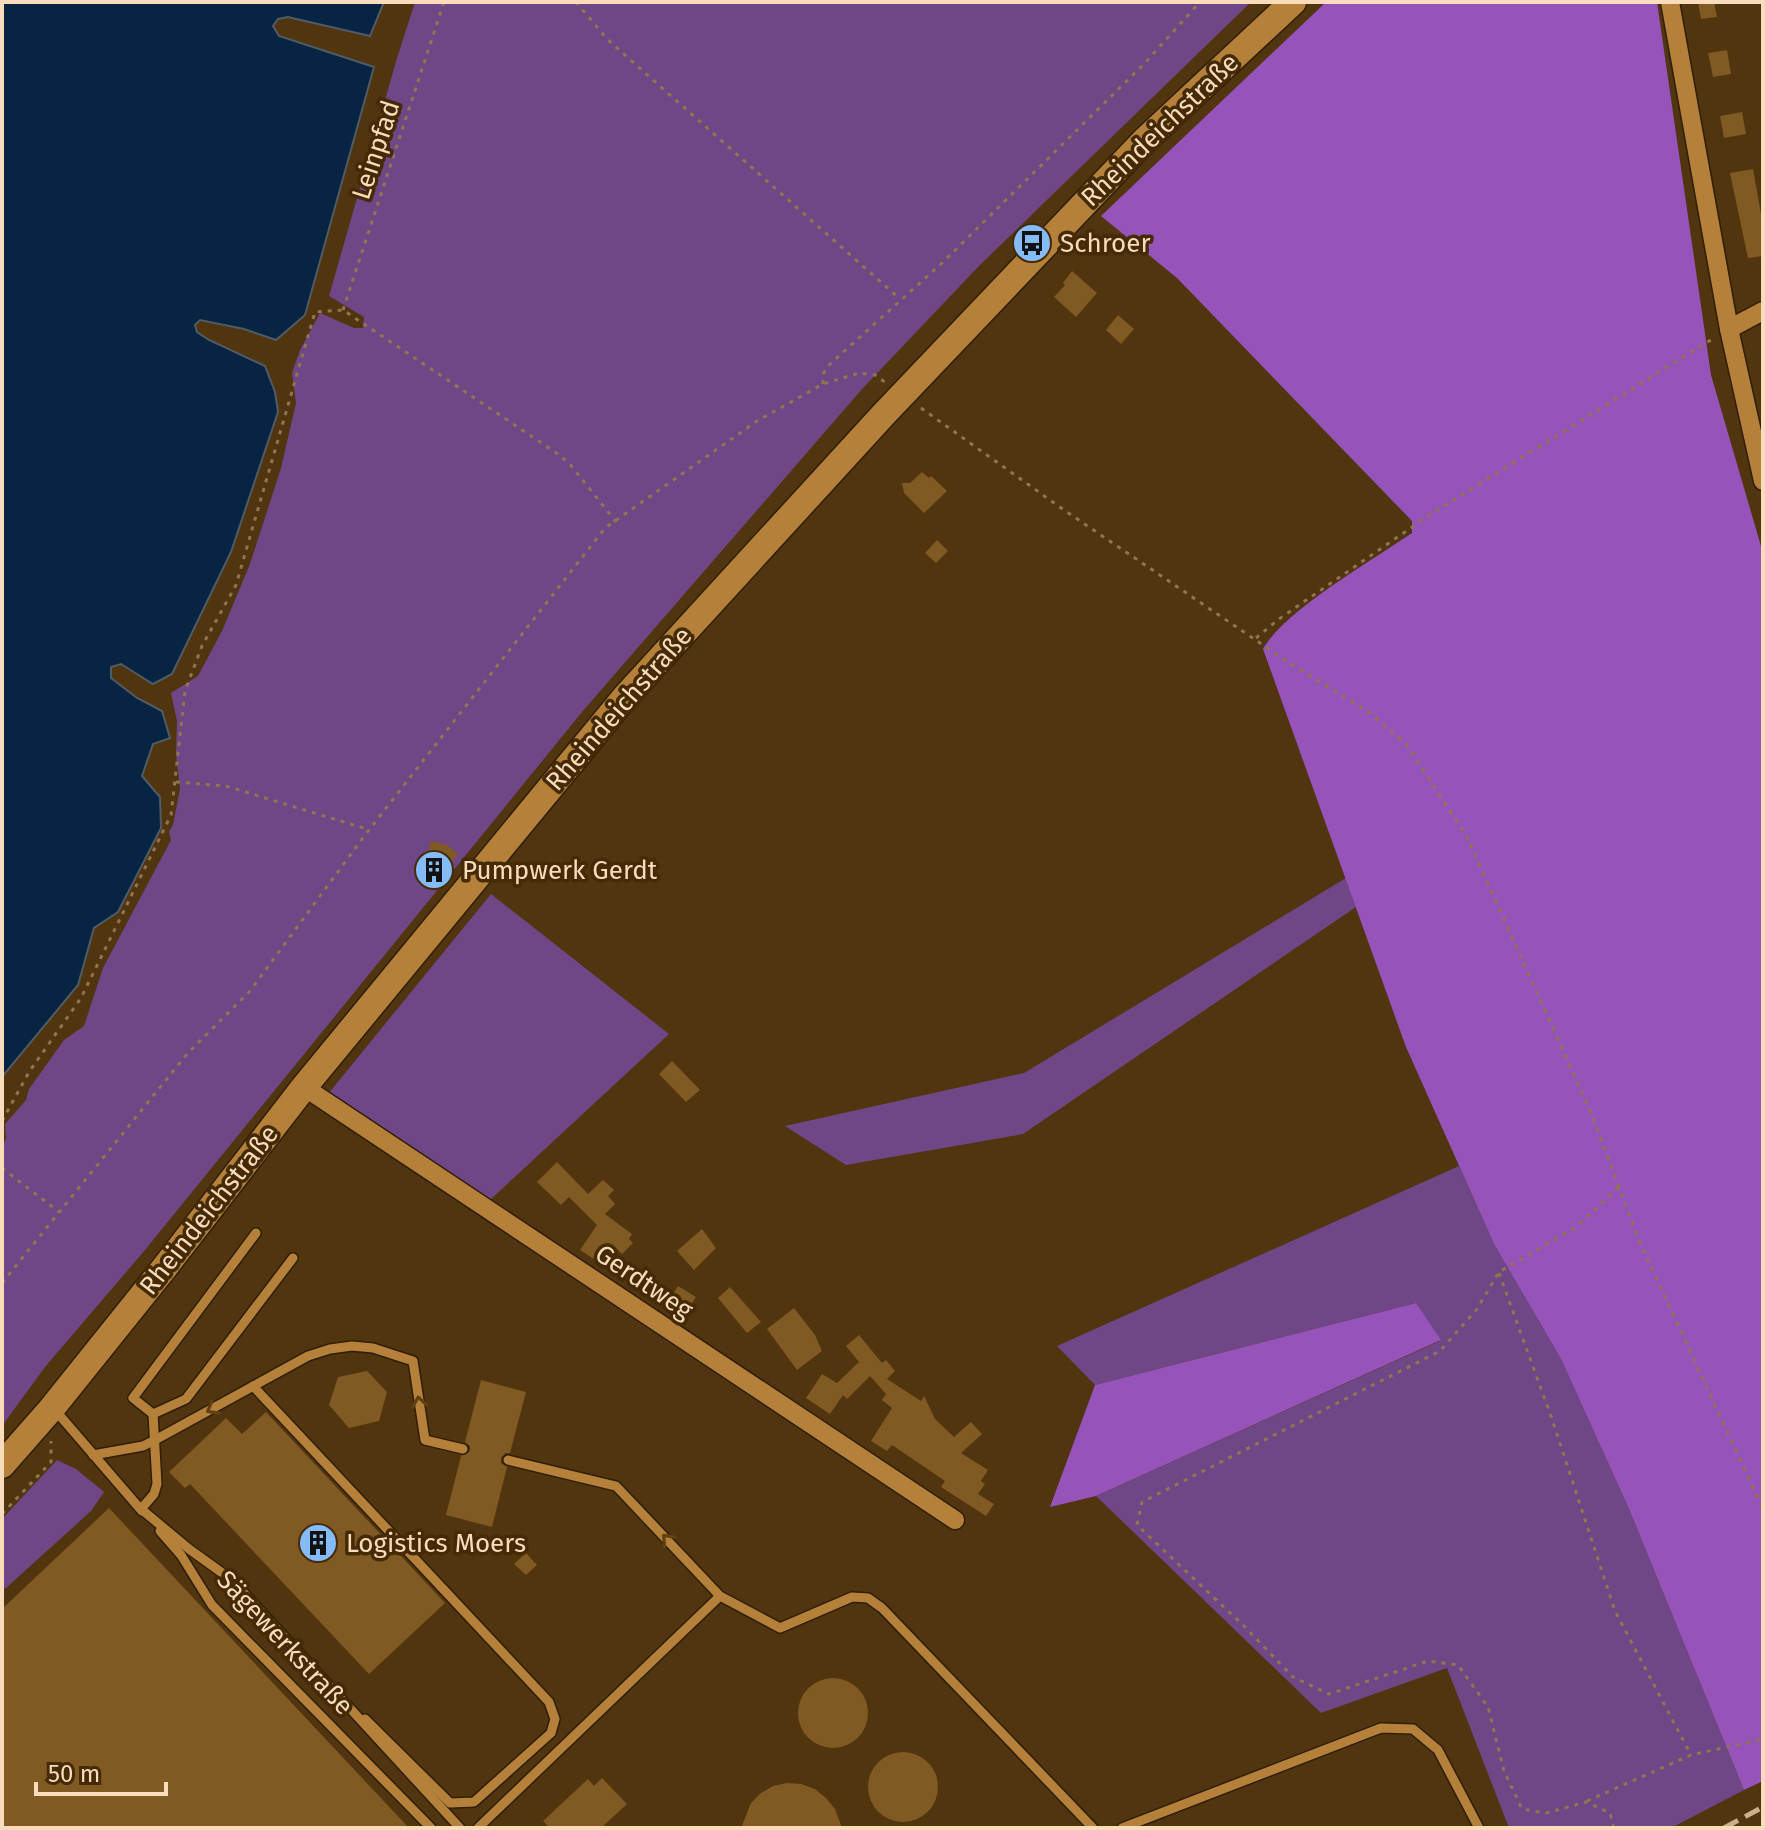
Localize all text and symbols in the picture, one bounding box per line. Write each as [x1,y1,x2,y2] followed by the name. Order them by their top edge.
[1075,47,1245,213] street label: Rheindeichstraße
[345,97,407,203] street label: Leinpfad
[1011,222,1053,264] bus stop icon: Schroer
[1060,228,1150,259] place label: Schroer
[539,621,699,797] street label: Rheindeichstraße
[413,849,455,891] building icon: Pumpwerk Gerdt
[462,855,658,886] place label: Pumpwerk Gerdt
[133,1119,285,1301] street label: Rheindeichstraße
[589,1238,699,1326] street label: Gerdtweg
[411,1395,428,1409] one-way arrow
[205,1400,220,1415] one-way arrow
[297,1522,339,1564] building icon: Logistics Moers
[346,1528,526,1559] place label: Logistics Moers
[662,1534,676,1549] one-way arrow
[210,1565,360,1721] street label: Sägewerkstraße
[36,1746,166,1796] scale bar
[48,1760,100,1788] text: 50 m

